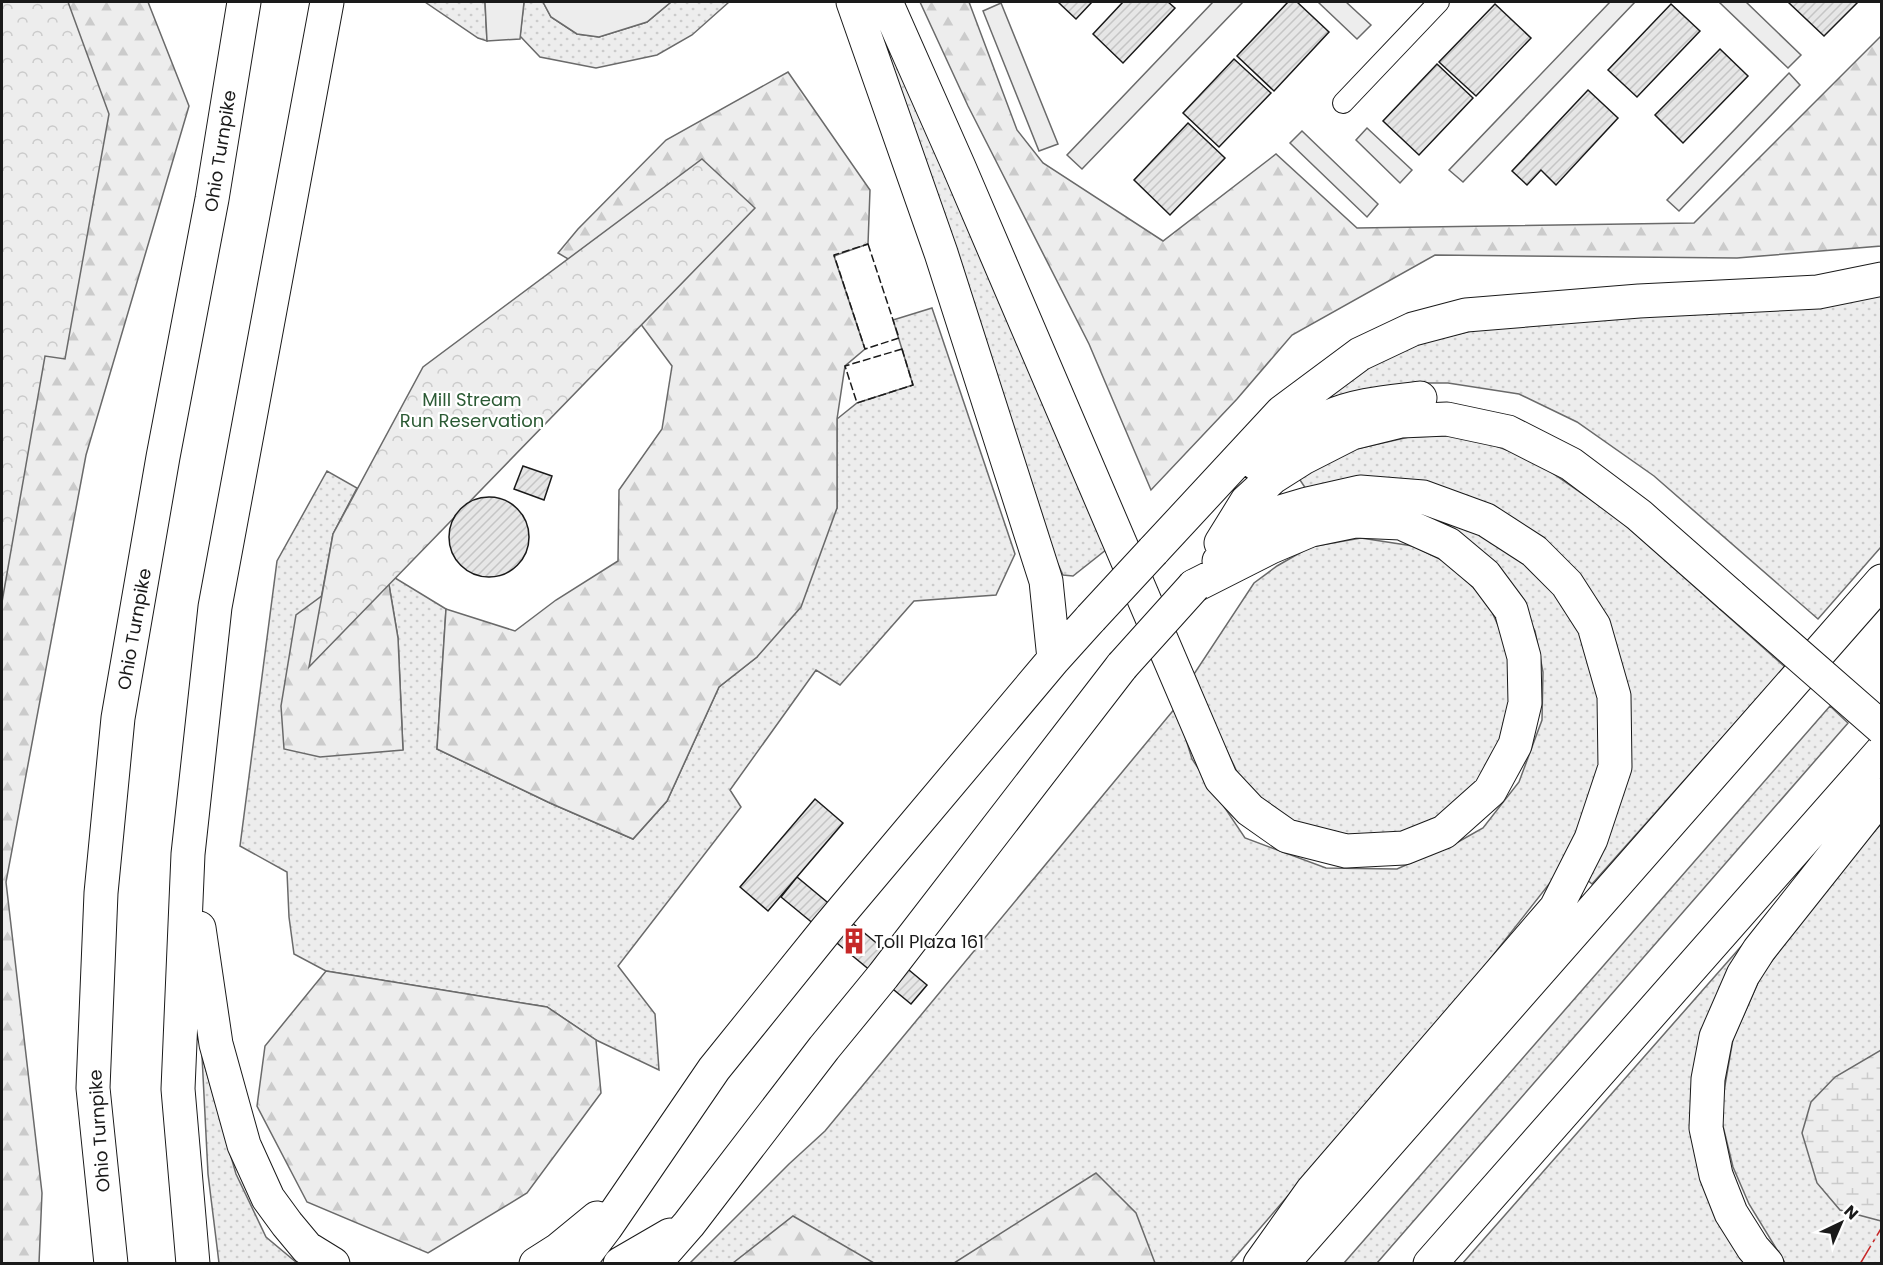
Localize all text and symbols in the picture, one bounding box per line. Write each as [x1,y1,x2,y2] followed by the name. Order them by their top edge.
[198,88,242,214] street label: Ohio Turnpike
[400,387,544,433] park label: Mill Stream Run Reservation
[111,566,157,692] street label: Ohio Turnpike
[839,926,869,956] building icon: Toll Plaza 161
[874,929,984,954] place label: Toll Plaza 161
[82,1069,116,1193] street label: Ohio Turnpike
[1811,1193,1871,1253] north arrow
[1839,1200,1863,1225] text: N

